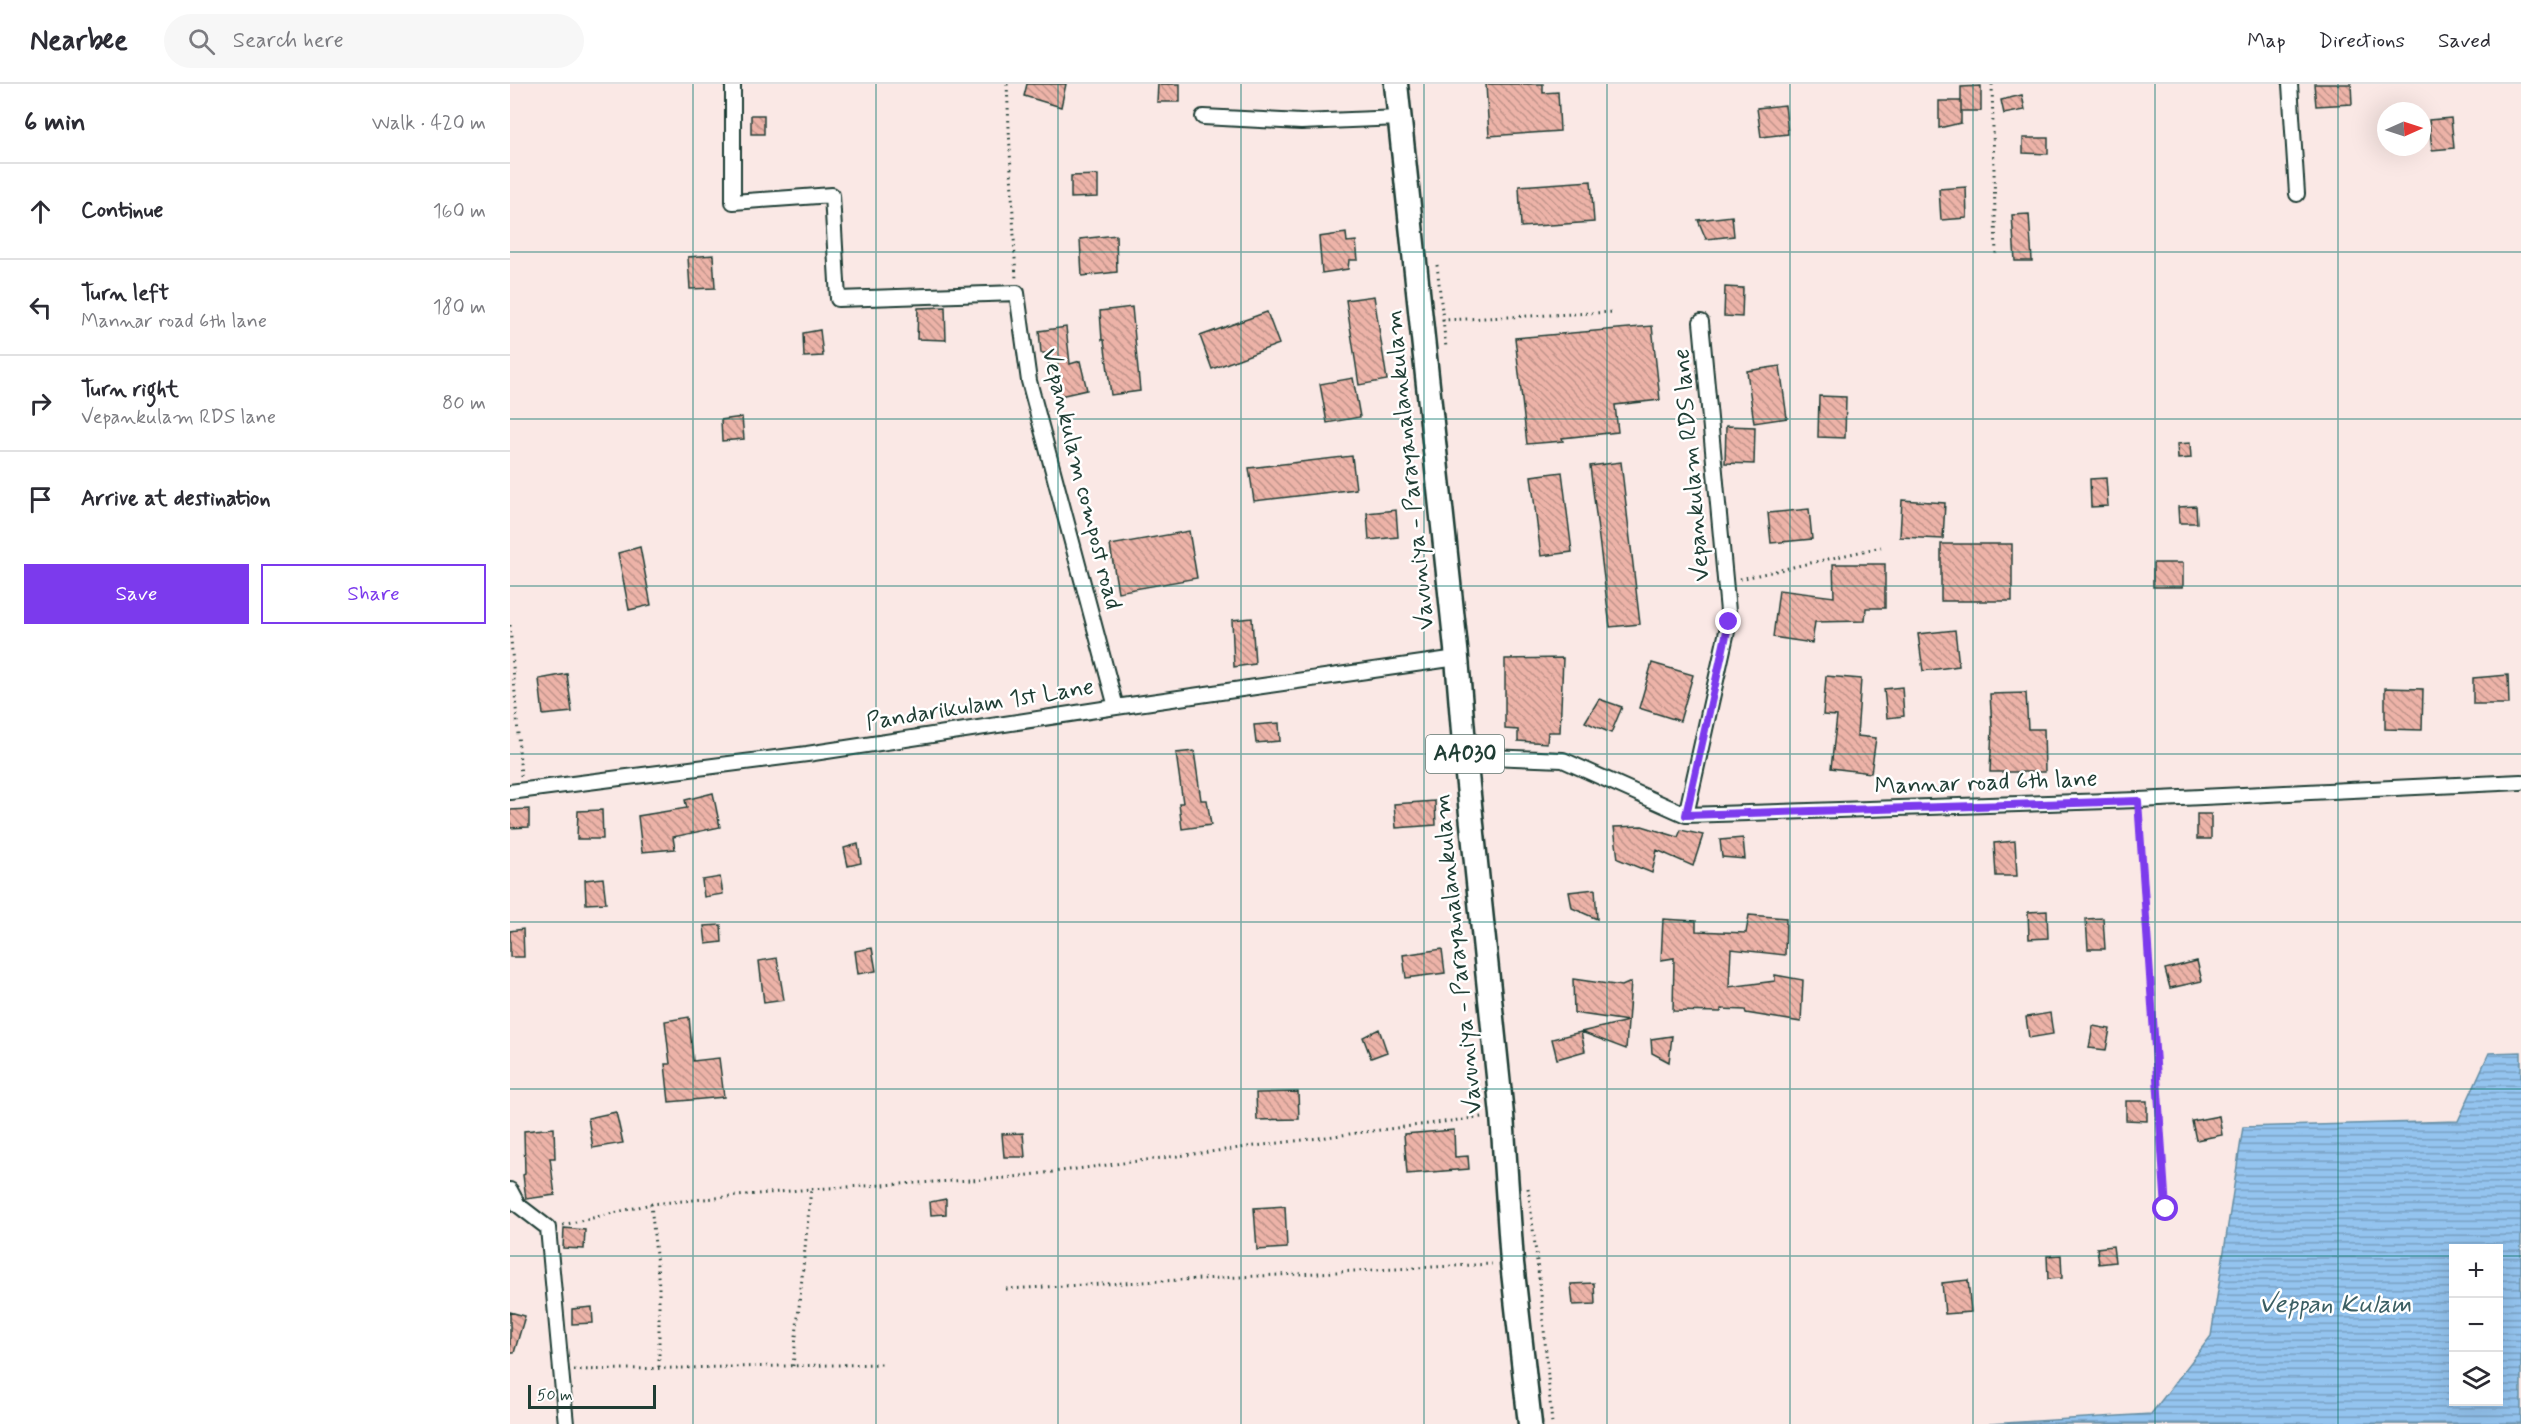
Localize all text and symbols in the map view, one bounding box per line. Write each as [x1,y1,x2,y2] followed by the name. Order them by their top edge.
[164,14,584,68] search box
[30,23,128,60] text: Nearbee
[185,25,218,58] icon: search
[233,27,344,55] text: Search here
[2247,27,2286,55] text: Map
[2319,27,2405,55] text: Directions
[2438,27,2491,55] text: Saved
[2377,102,2431,156] north arrow
[24,106,86,140] text: 6 min
[372,110,486,137] text: Walk · 420 m
[24,195,57,228] icon: ahead
[81,197,163,225] text: Continue
[433,198,486,225] text: 160 m
[81,280,169,308] text: Turn left
[24,291,57,324] icon: left
[433,294,486,321] text: 180 m
[81,308,267,335] text: Mannar road 6th lane
[1378,309,1442,631] street label: Vavuniya - Parayanalankulam
[1034,345,1128,613] street label: Vepankulam compost road
[1666,347,1718,583] street label: Vepankulam RDS lane
[81,376,179,404] text: Turn right
[24,387,57,420] icon: right
[442,390,486,417] text: 80 m
[81,404,276,431] text: Vepankulam RDS lane
[24,483,57,516] icon: arrive
[81,485,271,513] text: Arrive at destination
[24,564,249,624] button: Save
[261,564,486,624] button: Share
[1715,608,1741,634] route end
[864,672,1096,738] street label: Pandarikulam 1st Lane
[1426,735,1504,773] road number: AA030
[1874,764,2098,802] street label: Mannar road 6th lane
[1426,793,1490,1115] street label: Vavuniya - Parayanalankulam
[2152,1195,2178,1221] route start
[2449,1244,2503,1406] map controls
[2449,1244,2503,1298] button: +
[2258,1288,2412,1322] water label: Veppan Kulam
[2449,1298,2503,1352] button: −
[2449,1352,2503,1406] button: layers
[528,1382,656,1410] scale bar
[537,1385,573,1406] text: 50 m

